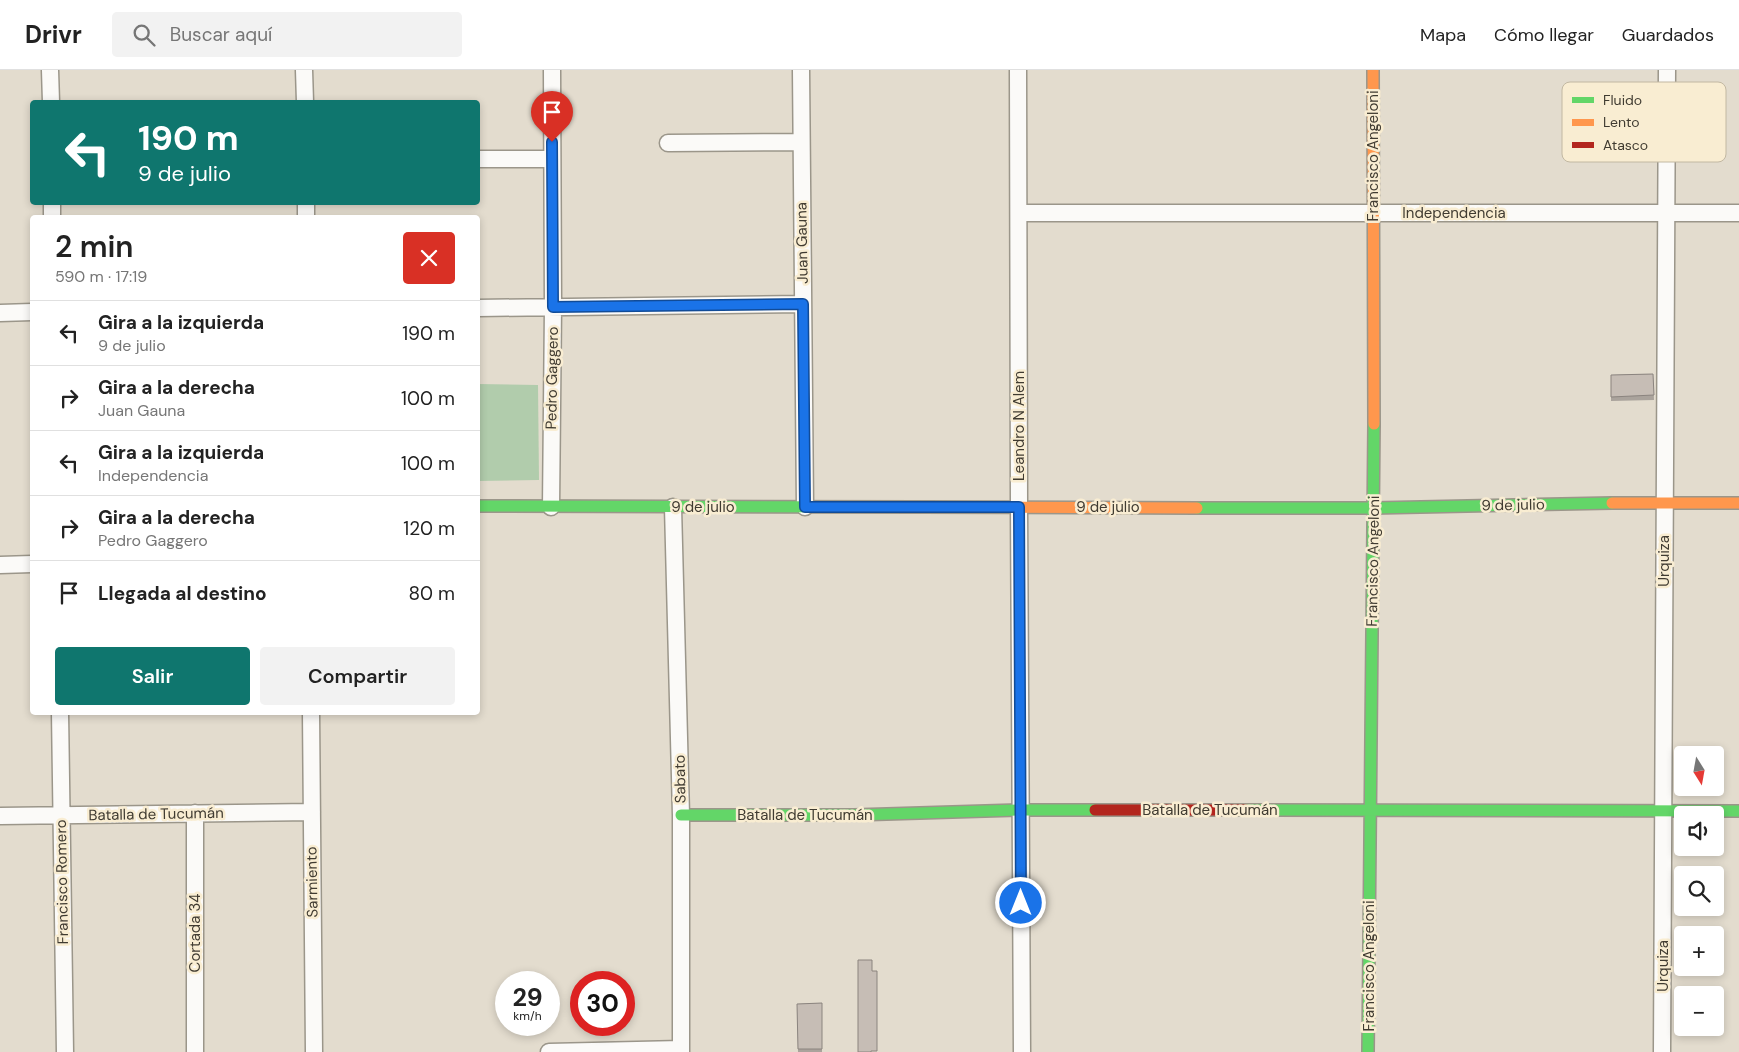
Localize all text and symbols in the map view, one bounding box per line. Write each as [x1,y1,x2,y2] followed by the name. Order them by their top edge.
[112,12,462,57] search box
[25,19,82,50] text: Drivr
[130,21,158,49] icon: search
[170,22,272,47] text: Buscar aquí
[1420,23,1466,47] text: Mapa
[1494,23,1594,47] text: Cómo llegar
[1622,23,1714,47] text: Guardados
[1562,82,1726,162] legend
[1363,90,1383,222] street label: Francisco Angeloni
[531,91,573,142] pin
[1603,91,1642,109] text: Fluido
[538,98,566,126] icon: arrive
[1603,113,1640,131] text: Lento
[138,115,239,161] text: 190 m
[55,120,120,185] icon: left
[1603,136,1648,154] text: Atasco
[138,159,231,188] text: 9 de julio
[791,202,813,284] street label: Juan Gauna
[1402,203,1506,223] street label: Independencia
[55,227,133,266] text: 2 min
[403,232,455,284] button: close
[55,266,147,287] text: 590 m · 17:19
[98,310,264,335] text: Gira a la izquierda
[55,319,83,347] icon: left
[402,321,455,346] text: 190 m
[541,326,563,430] street label: Pedro Gaggero
[98,335,166,356] text: 9 de julio
[1009,371,1029,481] street label: Leandro N Alem
[98,375,255,400] text: Gira a la derecha
[55,384,83,412] icon: right
[401,386,455,411] text: 100 m
[98,400,185,421] text: Juan Gauna
[98,440,264,465] text: Gira a la izquierda
[55,449,83,477] icon: left
[401,451,455,476] text: 100 m
[98,465,208,486] text: Independencia
[1481,494,1545,516] street label: 9 de julio
[1362,495,1384,627] street label: Francisco Angeloni
[671,497,735,517] street label: 9 de julio
[1076,497,1140,517] street label: 9 de julio
[98,505,255,530] text: Gira a la derecha
[55,514,83,542] icon: right
[403,516,455,541] text: 120 m
[98,530,208,551] text: Pedro Gaggero
[1654,535,1674,587] street label: Urquiza
[55,579,83,607] icon: arrive
[98,581,267,606] text: Llegada al destino
[408,581,455,606] text: 80 m
[55,647,250,705] button: Salir
[260,647,455,705] button: Compartir
[1674,746,1724,796] north arrow
[1674,746,1724,1036] map controls
[670,754,690,804] street label: Sabato
[1142,800,1278,820] street label: Batalla de Tucumán
[88,803,224,825] street label: Batalla de Tucumán
[737,805,873,825] street label: Batalla de Tucumán
[1674,806,1724,856] button: sound
[51,819,73,945] street label: Francisco Romero
[301,846,323,918] street label: Sarmiento
[1674,866,1724,916] button: search
[994,876,1046,928] position arrow
[185,894,205,972] street label: Cortada 34
[1359,900,1379,1032] street label: Francisco Angeloni
[1674,926,1724,976] button: +
[1653,940,1673,992] street label: Urquiza
[570,971,635,1036] speed limit sign: 30
[512,981,543,1014] text: 29
[1674,986,1724,1036] button: −
[513,1008,542,1024] text: km/h

